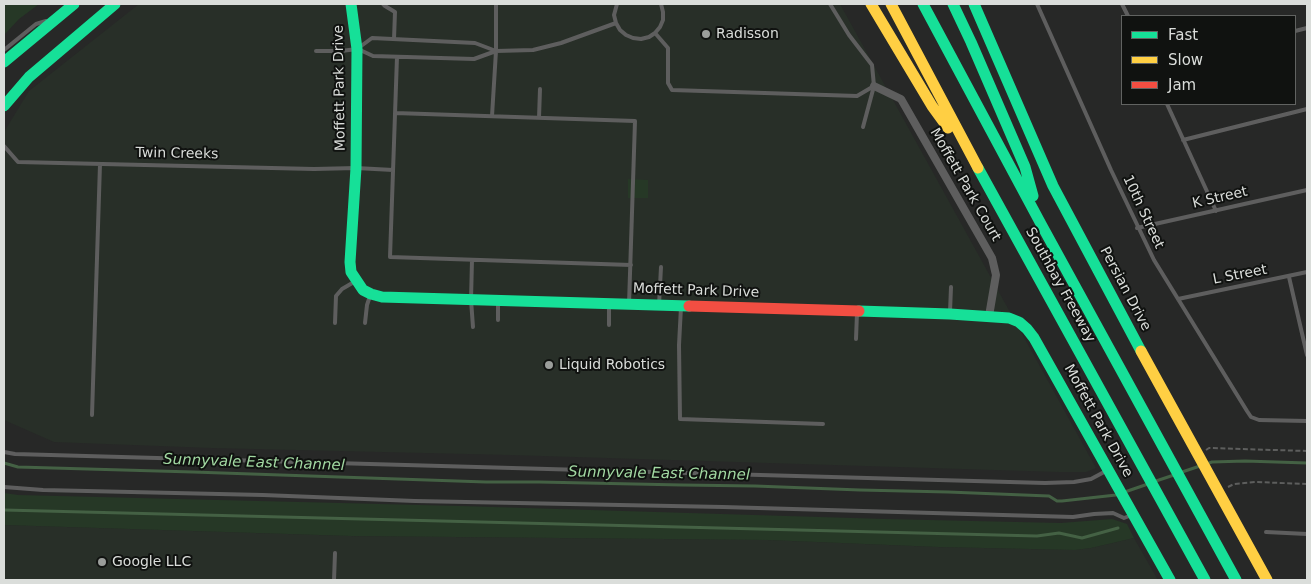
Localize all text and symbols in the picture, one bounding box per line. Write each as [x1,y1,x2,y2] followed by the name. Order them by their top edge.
[1121,15,1296,105] legend
[330,25,350,151] street label: Moffett Park Drive
[716,26,779,42] place label: Radisson
[1168,26,1198,44] text: Fast
[700,28,712,40] marker: Radisson
[1168,51,1203,69] text: Slow
[1168,76,1196,94] text: Jam
[926,126,1004,244] street label: Moffett Park Court
[135,145,219,163] street label: Twin Creeks
[1119,173,1167,251] street label: 10th Street
[1191,183,1249,213] street label: K Street
[1021,225,1099,345] street label: Southbay Freeway
[1096,244,1154,334] street label: Persian Drive
[1212,262,1268,288] street label: L Street
[633,280,759,302] street label: Moffett Park Drive
[559,357,665,373] place label: Liquid Robotics
[543,359,555,371] marker: Liquid Robotics
[1060,362,1136,480] street label: Moffett Park Drive
[163,451,345,475] water label: Sunnyvale East Channel
[568,463,750,485] water label: Sunnyvale East Channel
[112,554,191,570] place label: Google LLC
[96,556,108,568] marker: Google LLC

